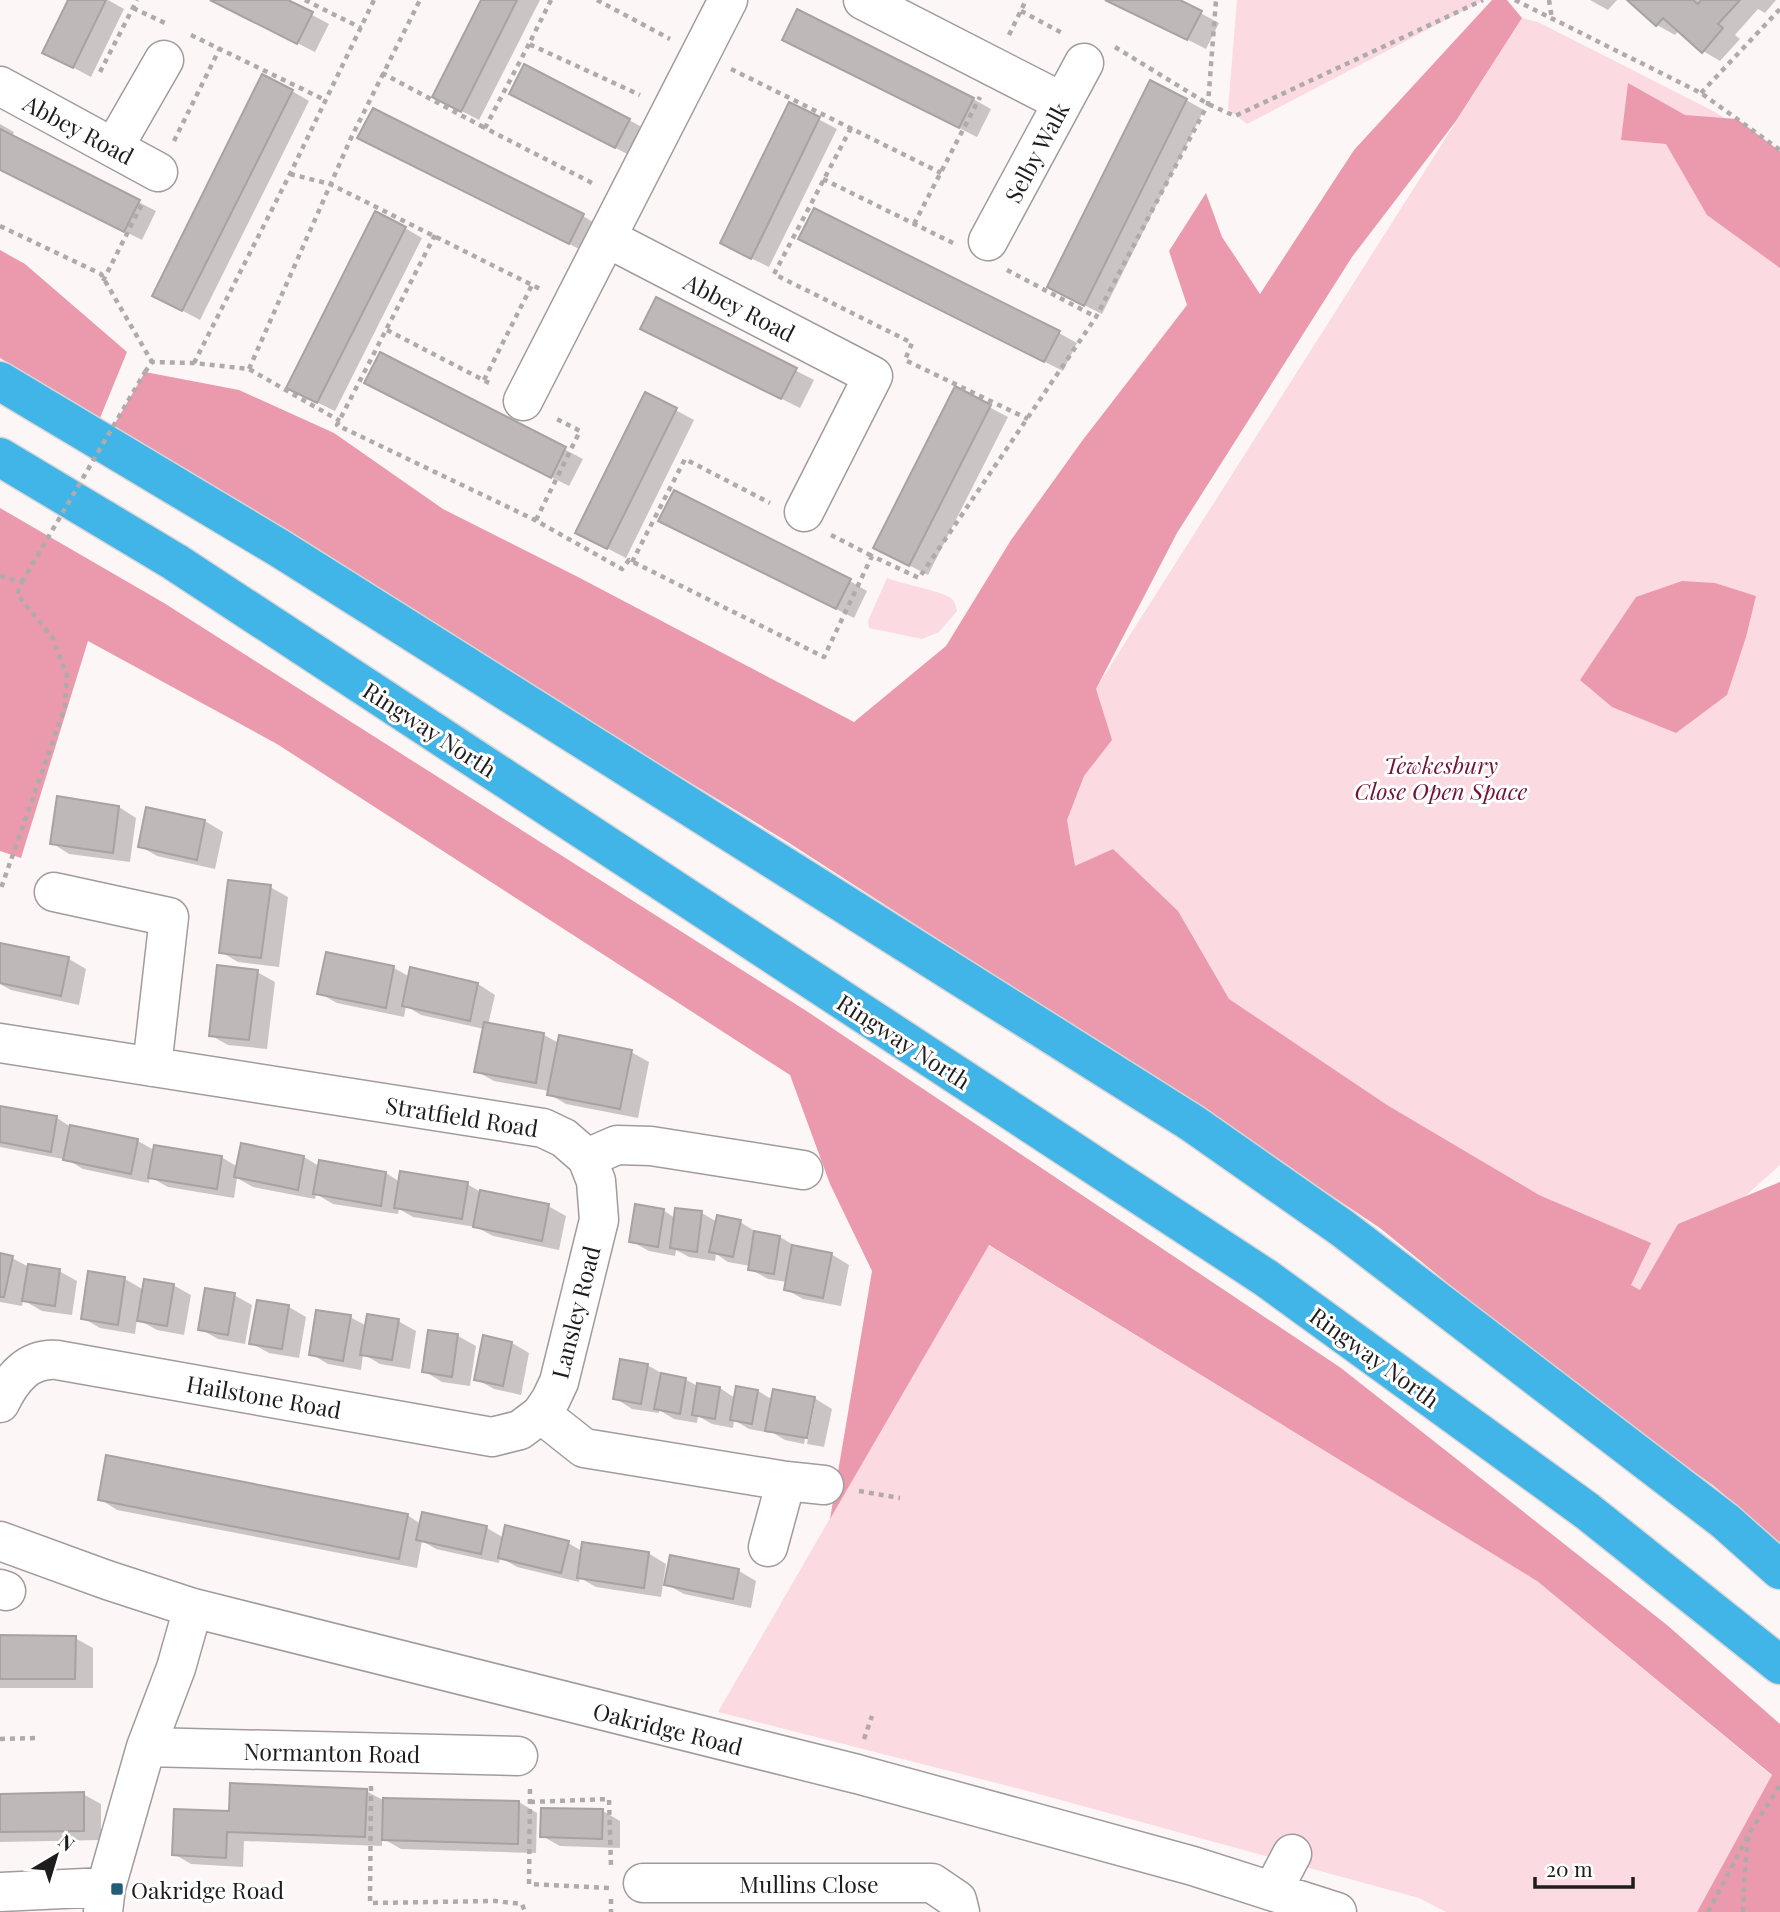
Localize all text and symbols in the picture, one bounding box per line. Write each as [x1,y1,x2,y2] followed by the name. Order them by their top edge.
[17,86,140,171] street label: Abbey Road
[997,96,1076,208] street label: Selby Walk
[678,265,801,348] street label: Abbey Road
[357,674,503,784] street label: Ringway North
[1355,749,1528,806] park label: Tewkesbury Close Open Space
[831,986,977,1096] street label: Ringway North
[383,1089,541,1143] street label: Stratfield Road
[544,1242,606,1382] street label: Lansley Road
[1304,1299,1446,1415] street label: Ringway North
[184,1367,344,1425] street label: Hailstone Road
[590,1694,746,1762] street label: Oakridge Road
[243,1735,421,1769] street label: Normanton Road
[21,1821,91,1891] north arrow
[54,1827,81,1856] text: N
[1535,1846,1633,1890] scale bar
[1546,1854,1593,1882] text: 20 m
[739,1868,879,1899] street label: Mullins Close
[131,1874,284,1905] place label: Oakridge Road
[109,1881,125,1897] marker: Oakridge Road

